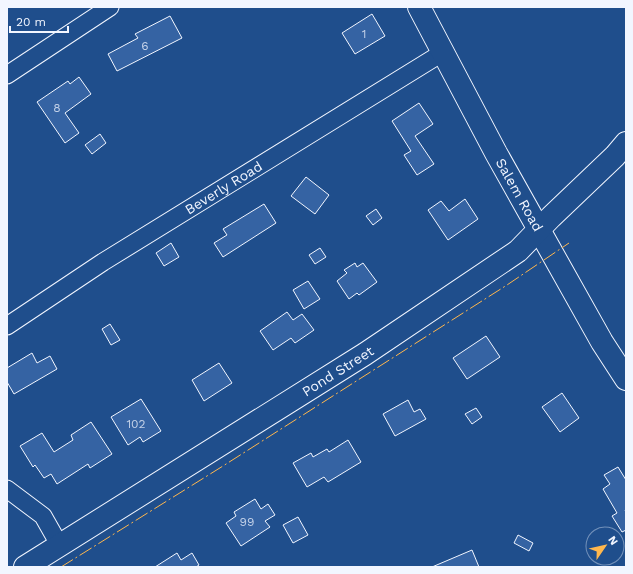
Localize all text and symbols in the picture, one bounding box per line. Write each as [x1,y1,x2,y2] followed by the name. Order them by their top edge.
[10,8,68,34] scale bar
[16,15,46,29] text: 20 m
[362,27,366,41] house number: 1
[141,39,149,53] house number: 6
[53,101,61,115] house number: 8
[493,155,546,234] street label: Salem Road
[182,158,265,218] street label: Beverly Road
[299,343,377,399] street label: Pond Street
[126,417,146,431] house number: 102
[240,515,254,529] house number: 99
[585,526,625,566] north arrow
[605,534,621,548] text: N

